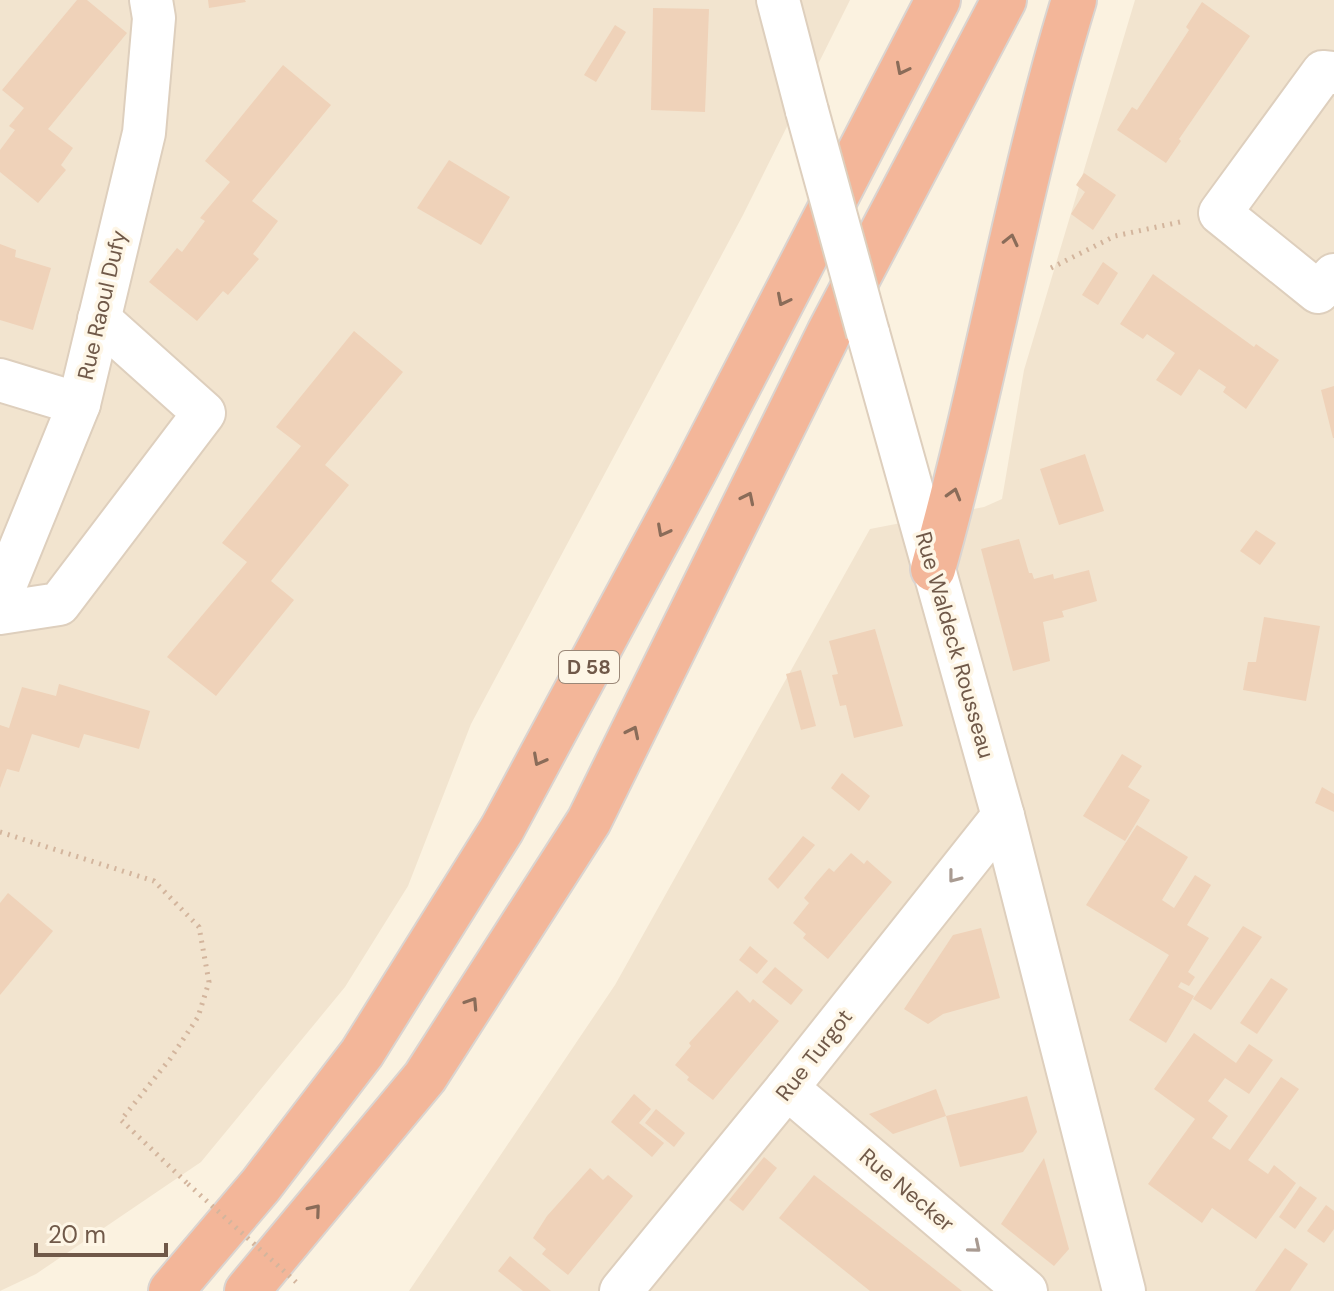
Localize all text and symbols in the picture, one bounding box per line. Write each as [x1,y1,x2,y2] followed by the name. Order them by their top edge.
[897,61,912,76] one-way arrow
[71,227,133,383] street label: Rue Raoul Dufy
[1001,234,1018,248] one-way arrow
[777,292,793,307] one-way arrow
[945,488,962,502] one-way arrow
[738,492,753,507] one-way arrow
[657,522,672,537] one-way arrow
[909,528,1001,762] street label: Rue Waldeck Rousseau
[559,651,619,683] road number: D 58
[623,725,639,740] one-way arrow
[533,751,549,765] one-way arrow
[950,868,964,883] one-way arrow
[463,998,478,1012] one-way arrow
[769,1003,859,1107] street label: Rue Turgot
[854,1142,960,1238] street label: Rue Necker
[305,1205,320,1219] one-way arrow
[36,1207,166,1257] scale bar
[48,1219,106,1250] text: 20 m
[966,1238,980,1252] one-way arrow

